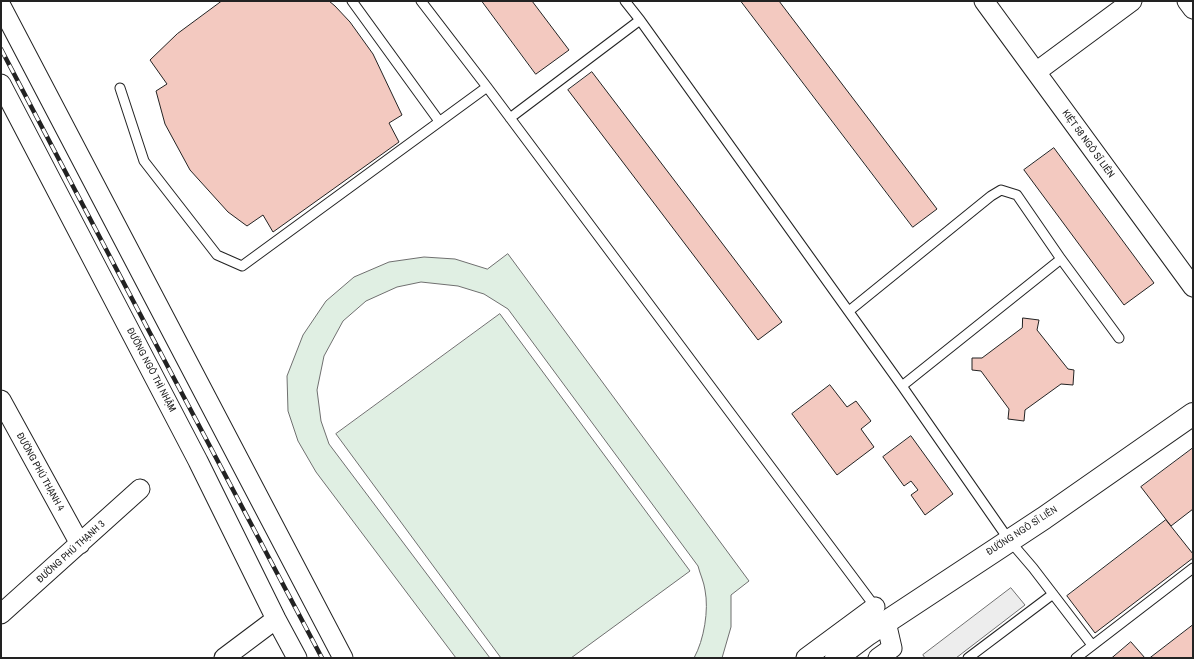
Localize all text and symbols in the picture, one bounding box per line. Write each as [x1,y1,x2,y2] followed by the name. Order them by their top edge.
[1059,108,1117,180] street label: KIỆT 58 NGÔ SĨ LIÊN
[124,326,178,414] street label: ĐƯỜNG NGÔ THÌ NHẬM
[14,431,66,513] street label: ĐƯỜNG PHÚ THẠNH 4
[984,504,1060,558] street label: ĐƯỜNG NGÔ SĨ LIÊN
[34,518,108,586] street label: ĐƯỜNG PHÚ THẠNH 3

